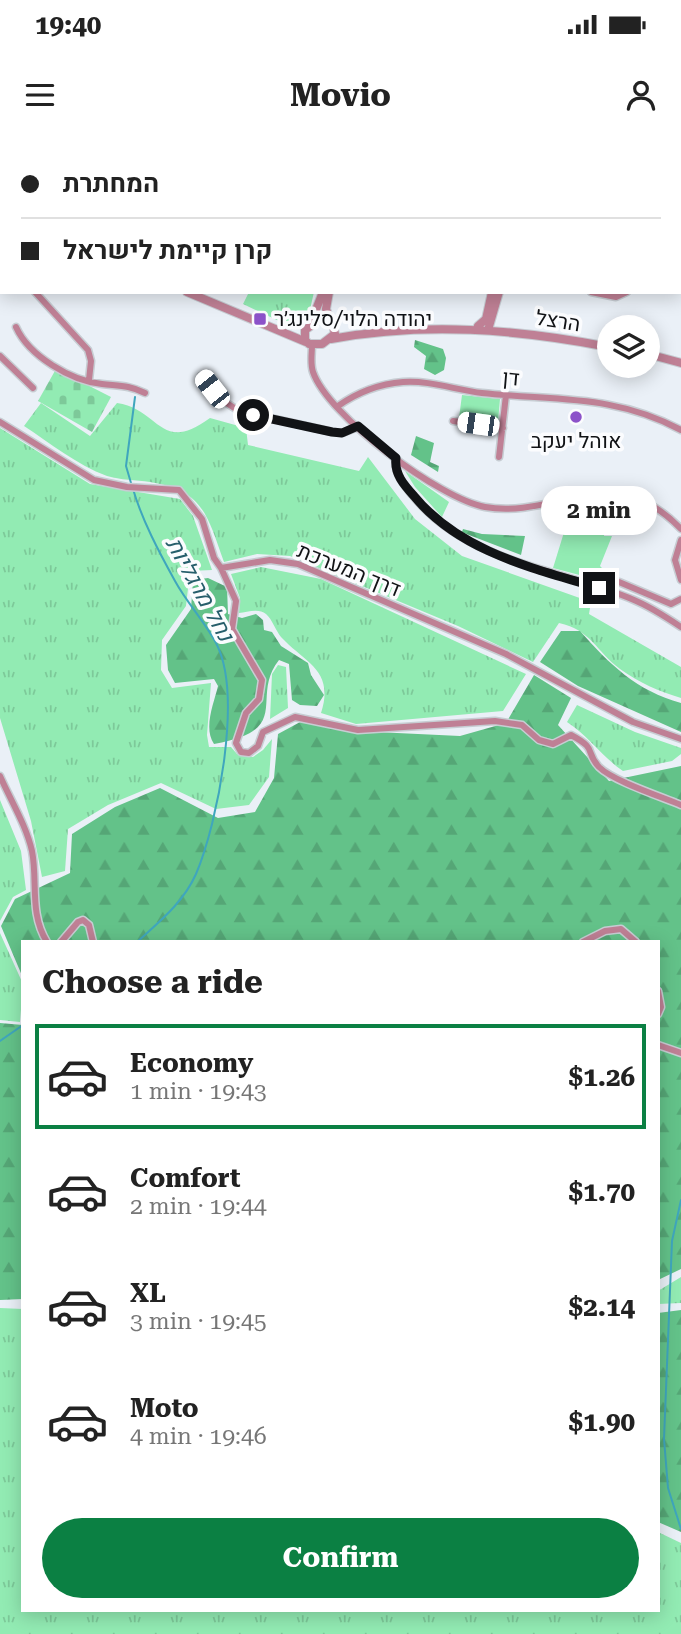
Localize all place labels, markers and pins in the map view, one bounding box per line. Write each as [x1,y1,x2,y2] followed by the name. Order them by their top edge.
[274,307,432,331] place label: יהודה הלוי/סלינג׳ר
[252,311,268,327] marker: יהודה הלוי/סלינג׳ר
[568,409,584,425] marker: אוהל יעקב
[531,429,621,453] place label: אוהל יעקב

